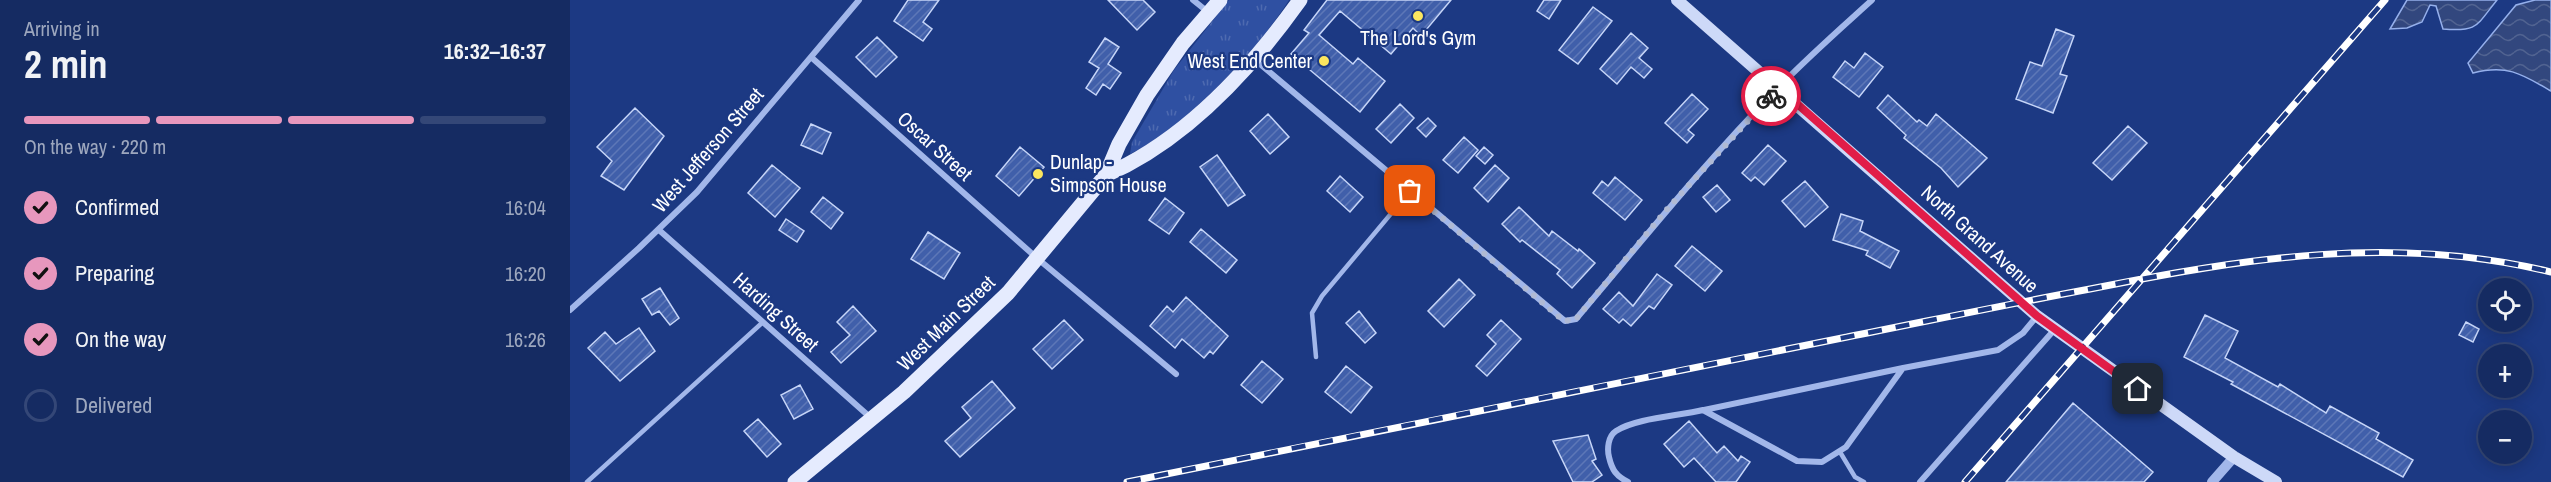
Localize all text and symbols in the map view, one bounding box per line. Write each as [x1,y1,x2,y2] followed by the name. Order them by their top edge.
[1411,9,1425,23] marker: The Lord's Gym
[24,15,100,42] text: Arriving in
[1360,24,1476,51] place label: The Lord's Gym
[444,36,546,66] text: 16:32–16:37
[24,38,108,90] text: 2 min
[1187,47,1313,74] place label: West End Center
[1317,54,1331,68] marker: West End Center
[1741,66,1801,126] courier
[1755,80,1788,113] icon: bike
[646,81,770,218] street label: West Jefferson Street
[892,105,979,187] street label: Oscar Street
[24,133,166,160] text: On the way · 220 m
[1050,148,1167,198] place label: Dunlap - Simpson House
[1384,165,1435,216] pin
[1031,167,1045,181] marker: Dunlap - Simpson House
[1393,174,1426,207] icon: bag
[1916,179,2045,299] street label: North Grand Avenue
[24,191,57,224] icon: check
[75,192,159,222] text: Confirmed
[505,194,546,221] text: 16:04
[24,257,57,290] icon: check
[75,258,154,288] text: Preparing
[505,260,546,287] text: 16:20
[728,266,825,358] street label: Harding Street
[891,269,1001,376] street label: West Main Street
[2478,278,2532,464] map controls
[2478,278,2532,332] button: locate
[24,323,57,356] icon: check
[75,324,166,354] text: On the way
[505,326,546,353] text: 16:26
[2478,344,2532,398] button: +
[2112,363,2163,414] pin
[2121,372,2154,405] icon: home
[75,390,152,420] text: Delivered
[2478,410,2532,464] button: −

